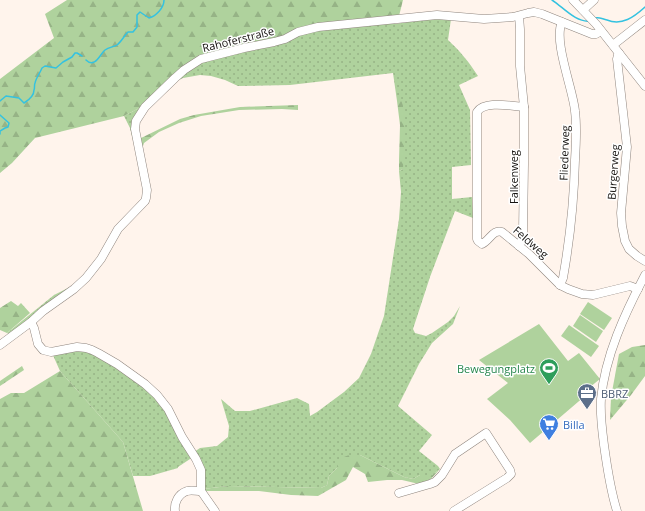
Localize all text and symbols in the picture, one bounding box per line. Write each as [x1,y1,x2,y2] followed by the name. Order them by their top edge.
[201,23,275,55] street label: Rahoferstraße
[556,125,572,181] street label: Fliederweg
[604,144,622,200] street label: Burgerweg
[506,150,521,204] street label: Falkenweg
[510,223,552,261] street label: Feldweg
[538,357,560,385] sports icon: Bewegungplatz
[457,361,535,376] place label: Bewegungplatz
[576,382,598,410] office icon: BBRZ
[601,386,628,401] place label: BBRZ
[538,413,560,441] supermarket icon: Billa
[563,417,585,432] place label: Billa

